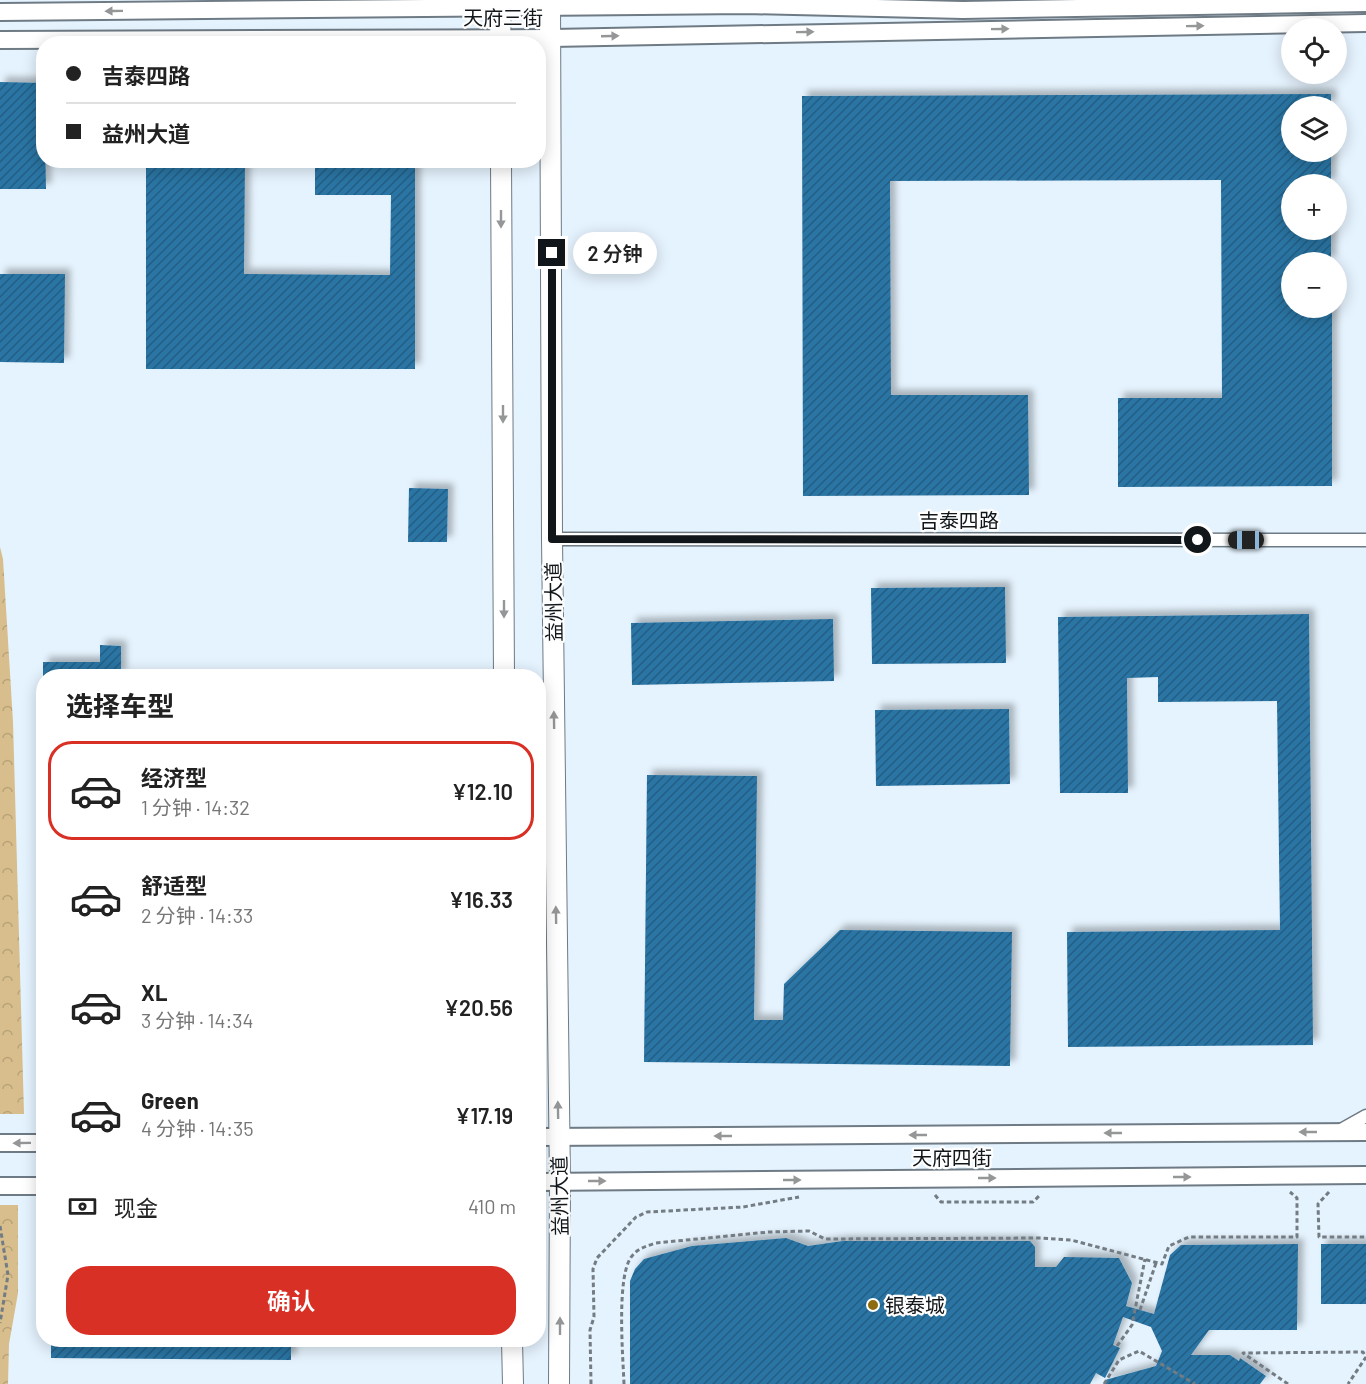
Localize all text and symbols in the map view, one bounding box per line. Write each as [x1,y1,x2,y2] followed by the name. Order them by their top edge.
[463,5,543,29] street label: 天府三街
[104,6,123,16] one-way arrow
[1281,18,1347,318] map controls
[1281,18,1347,84] button: locate
[1185,21,1204,31] one-way arrow
[990,24,1009,33] one-way arrow
[795,27,814,37] one-way arrow
[601,32,620,41] one-way arrow
[102,62,190,88] text: 吉泰四路
[1281,96,1347,162] button: layers
[102,120,190,146] text: 益州大道
[1281,174,1347,240] button: +
[497,209,506,228] one-way arrow
[573,232,657,274] callout: 2 分钟
[538,239,565,266] route end
[587,241,643,265] text: 2 分钟
[1281,252,1347,318] button: −
[498,404,508,423] one-way arrow
[919,508,999,532] street label: 吉泰四路
[1184,526,1211,553] route start
[1228,531,1264,549] car
[540,562,566,642] street label: 益州大道
[499,599,509,618] one-way arrow
[66,689,174,721] text: 选择车型
[549,710,559,729] one-way arrow
[69,764,123,818] icon: car
[141,764,207,790] text: 经济型
[452,778,513,804] text: ¥12.10
[141,795,250,819] text: 1 分钟 · 14:32
[69,872,123,926] icon: car
[141,872,207,898] text: 舒适型
[449,886,513,912] text: ¥16.33
[141,903,253,927] text: 2 分钟 · 14:33
[551,905,561,924] one-way arrow
[141,979,167,1005] text: XL
[69,980,123,1034] icon: car
[444,994,513,1020] text: ¥20.56
[141,1008,254,1032] text: 3 分钟 · 14:34
[141,1087,199,1113] text: Green
[69,1088,123,1142] icon: car
[553,1100,563,1119] one-way arrow
[455,1102,513,1128] text: ¥17.19
[141,1116,254,1140] text: 4 分钟 · 14:35
[1298,1127,1317,1137] one-way arrow
[1103,1129,1122,1138] one-way arrow
[908,1130,927,1140] one-way arrow
[713,1131,732,1141] one-way arrow
[12,1138,31,1148] one-way arrow
[912,1145,992,1169] street label: 天府四街
[546,1156,572,1236] street label: 益州大道
[1172,1172,1191,1181] one-way arrow
[977,1173,996,1183] one-way arrow
[782,1175,801,1185] one-way arrow
[587,1176,606,1186] one-way arrow
[66,1190,99,1223] icon: cash
[114,1194,158,1220] text: 现金
[468,1194,516,1218] text: 410 m
[66,1266,516,1335] button: 确认
[885,1293,945,1317] place label: 银泰城
[866,1298,880,1312] marker: 银泰城
[555,1316,564,1335] one-way arrow

